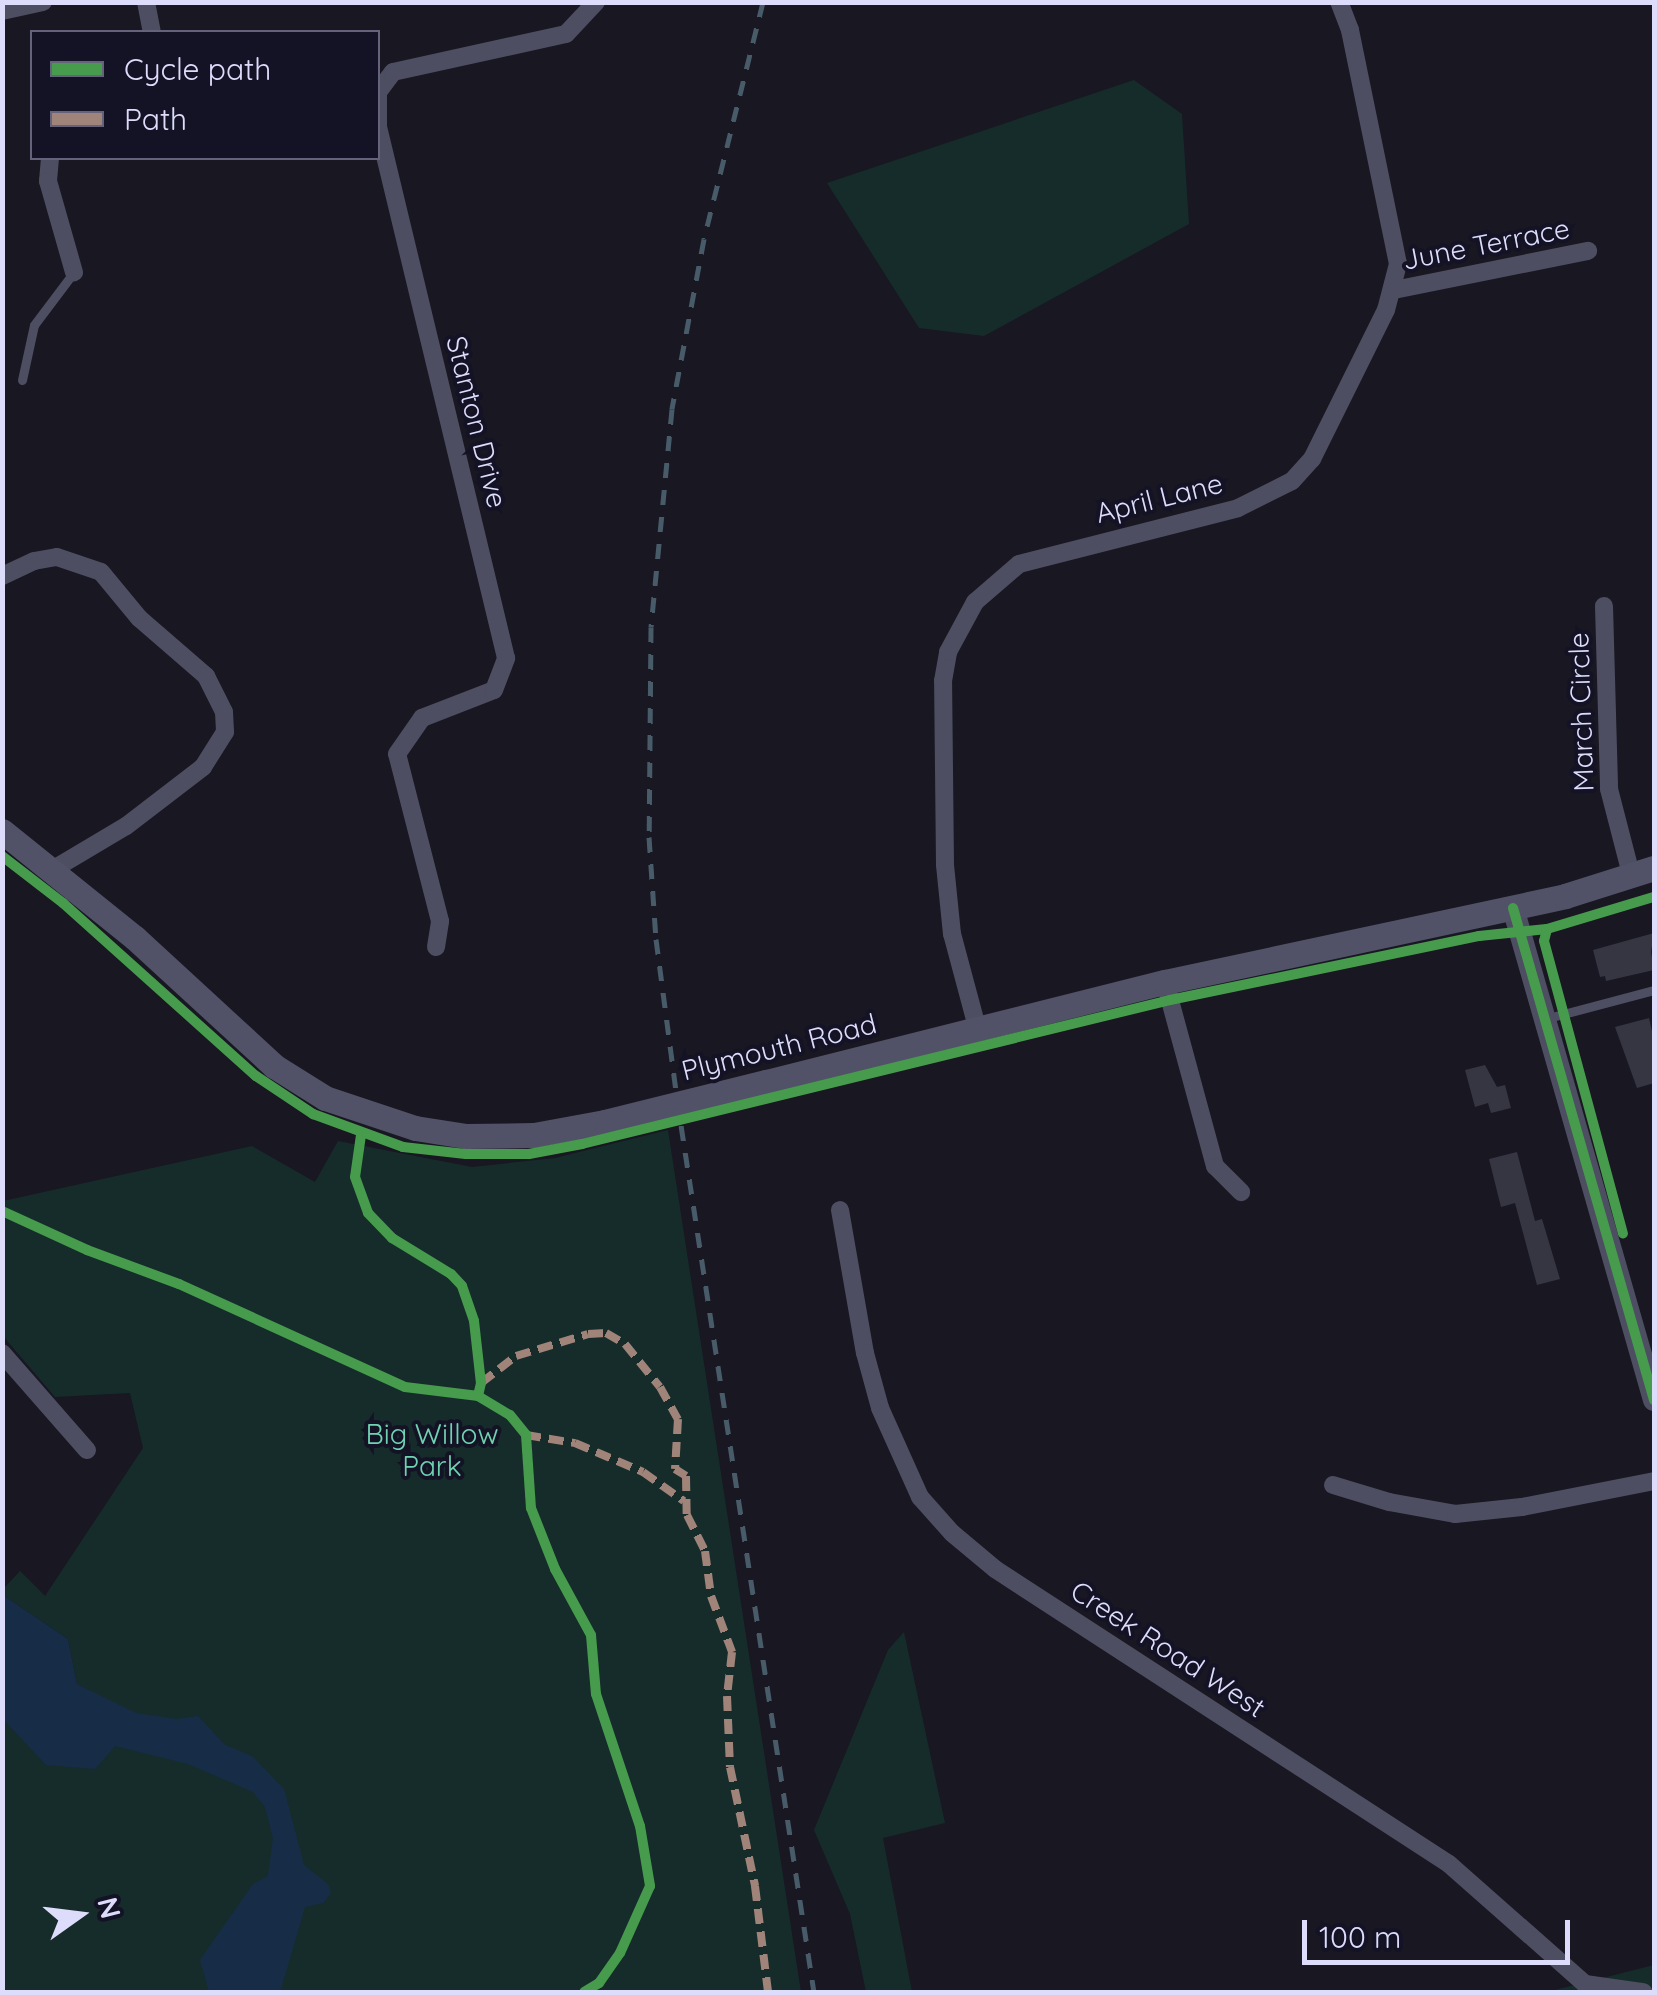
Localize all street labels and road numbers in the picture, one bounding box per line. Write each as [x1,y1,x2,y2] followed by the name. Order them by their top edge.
[1400,211,1572,277] street label: June Terrace
[439,333,515,511] street label: Stanton Drive
[1092,466,1226,530] street label: April Lane
[1561,632,1601,792] street label: March Circle
[678,1007,880,1087] street label: Plymouth Road
[1065,1574,1271,1724] street label: Creek Road West

